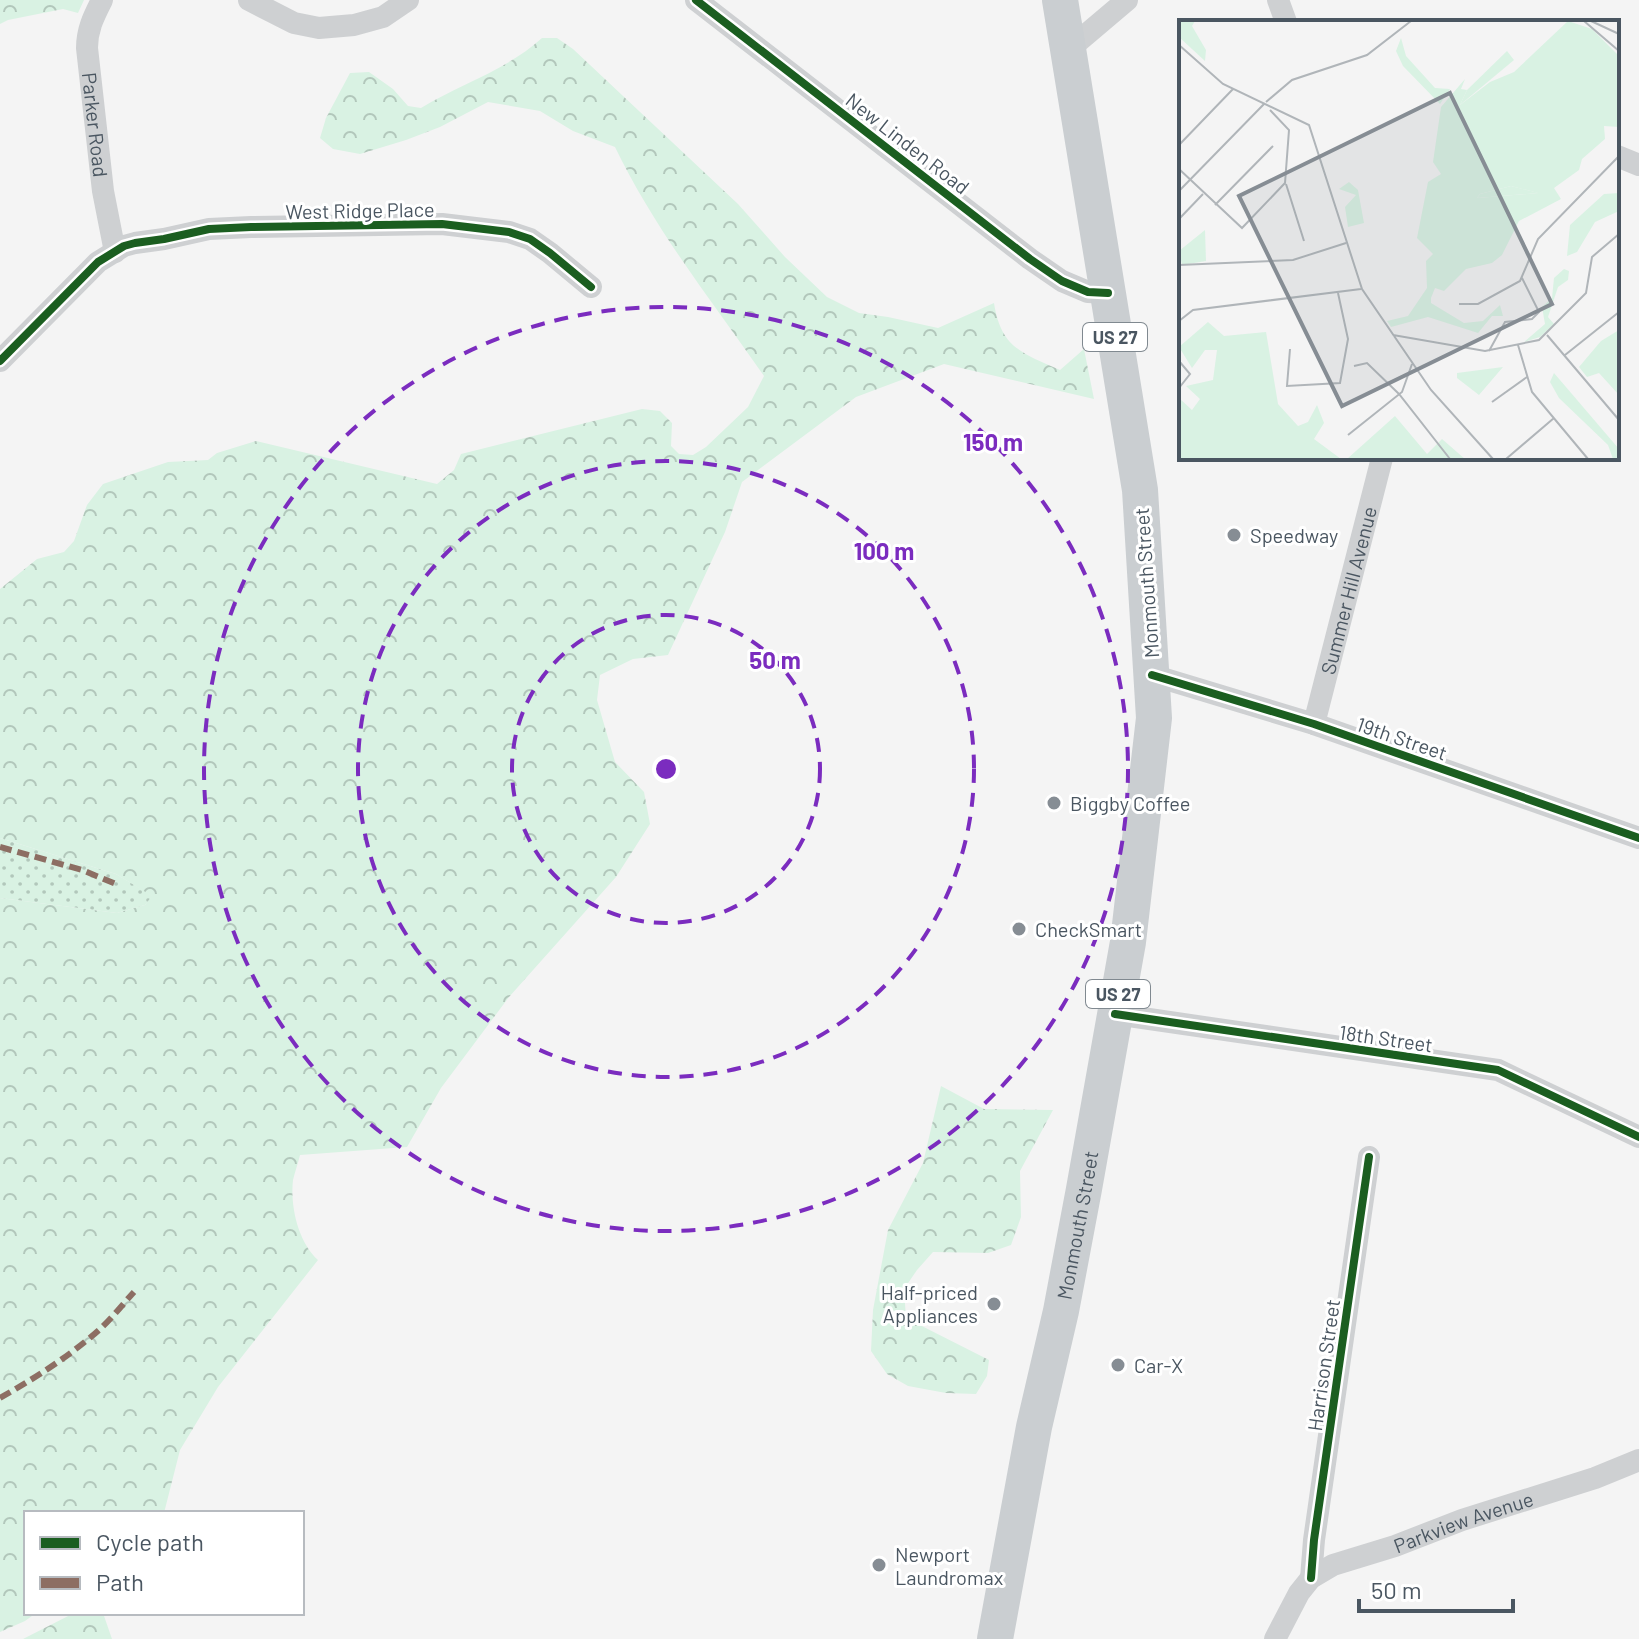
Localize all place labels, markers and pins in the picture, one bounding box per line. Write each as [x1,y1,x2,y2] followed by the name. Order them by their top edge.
[1250,523,1338,547] place label: Speedway
[1225,526,1243,544] marker: Speedway
[652,755,680,783] centre of rings
[1070,791,1191,815] place label: Biggby Coffee
[1045,794,1063,812] marker: Biggby Coffee
[1035,917,1142,941] place label: CheckSmart
[1010,920,1028,938] marker: CheckSmart
[881,1280,978,1327] place label: Half-priced Appliances
[985,1295,1003,1313] marker: Half-priced Appliances
[1134,1353,1183,1377] place label: Car-X
[1109,1356,1127,1374] marker: Car-X
[895,1542,1004,1589] place label: Newport Laundromax
[870,1556,888,1574] marker: Newport Laundromax

